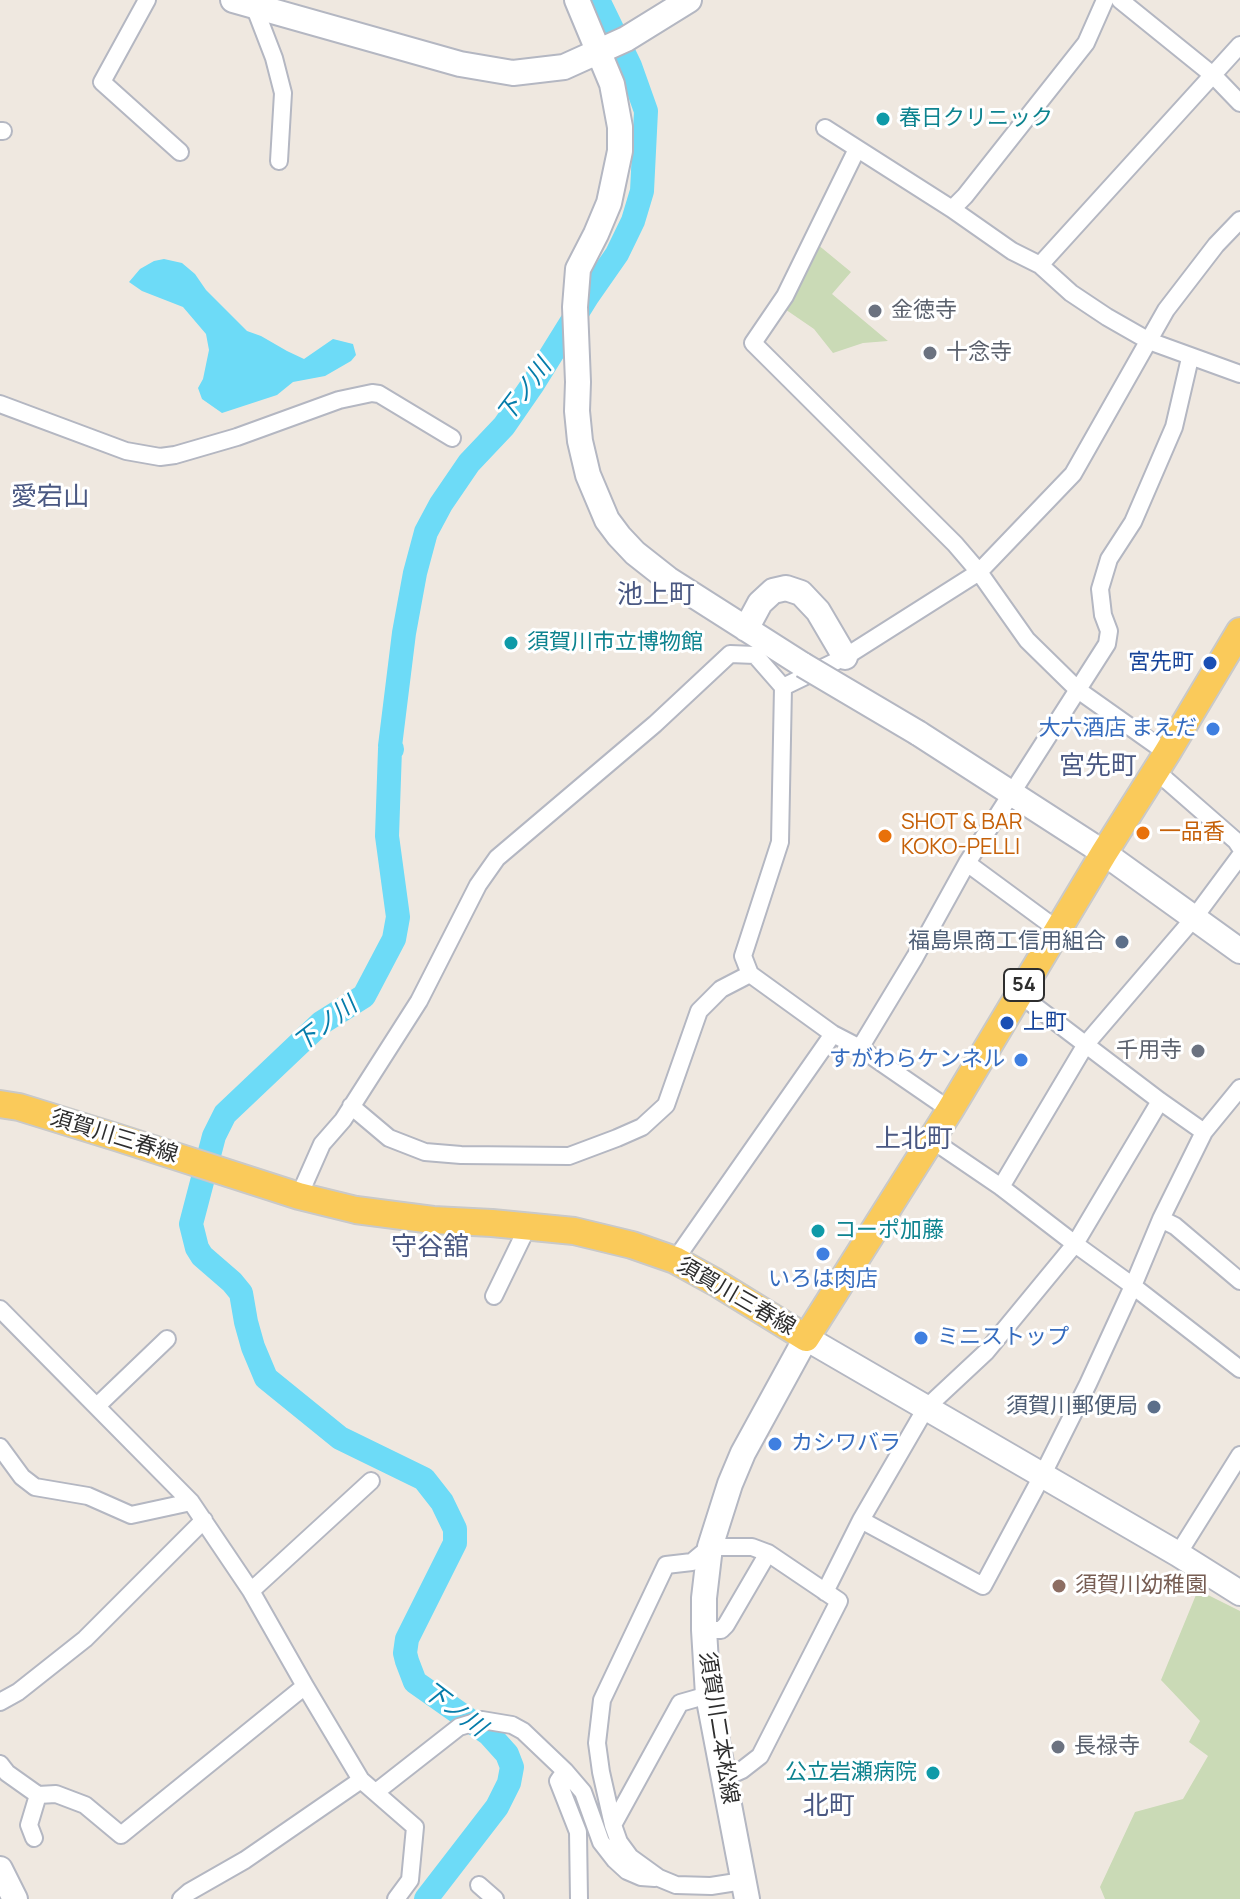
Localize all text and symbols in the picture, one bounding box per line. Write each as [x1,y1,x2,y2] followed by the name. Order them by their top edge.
[899,106,1053,132] place label: 春日クリニック
[874,110,892,128] marker: 春日クリニック
[891,298,957,324] place label: 金徳寺
[866,302,884,320] marker: 金徳寺
[946,340,1012,366] place label: 十念寺
[921,344,939,362] marker: 十念寺
[492,354,558,428] water label: 下ノ川
[11,482,89,514] district label: 愛宕山
[617,580,695,612] district label: 池上町
[527,630,703,656] place label: 須賀川市立博物館
[502,634,520,652] marker: 須賀川市立博物館
[1128,650,1194,676] place label: 宮先町
[1201,654,1219,672] marker: 宮先町
[1039,716,1197,742] place label: 大六酒店 まえだ
[1204,720,1222,738] marker: 大六酒店 まえだ
[1059,751,1137,783] district label: 宮先町
[901,810,1023,862] place label: SHOT & BAR KOKO-PELLI
[1159,820,1225,846] place label: 一品香
[1134,824,1152,842] marker: 一品香
[876,827,894,845] marker: SHOT & BAR KOKO-PELLI
[908,929,1106,955] place label: 福島県商工信用組合
[1113,933,1131,951] marker: 福島県商工信用組合
[1004,969,1044,1001] road number: 54
[289,991,363,1059] water label: 下ノ川
[1023,1010,1067,1036] place label: 上町
[998,1014,1016,1032] marker: 上町
[1116,1038,1182,1064] place label: 千用寺
[1189,1042,1207,1060] marker: 千用寺
[829,1047,1005,1073] place label: すがわらケンネル
[1012,1051,1030,1069] marker: すがわらケンネル
[47,1105,181,1169] street label: 須賀川三春線
[875,1124,953,1156] district label: 上北町
[834,1218,944,1244] place label: コーポ加藤
[809,1222,827,1240] marker: コーポ加藤
[391,1232,469,1264] district label: 守谷舘
[814,1245,832,1263] marker: いろは肉店
[672,1253,800,1341] street label: 須賀川三春線
[768,1267,878,1293] place label: いろは肉店
[937,1325,1069,1351] place label: ミニストップ
[912,1329,930,1347] marker: ミニストップ
[1006,1394,1138,1420] place label: 須賀川郵便局
[1145,1398,1163,1416] marker: 須賀川郵便局
[791,1431,901,1457] place label: カシワバラ
[766,1435,784,1453] marker: カシワバラ
[1075,1573,1207,1599] place label: 須賀川幼稚園
[1050,1577,1068,1595] marker: 須賀川幼稚園
[693,1650,743,1806] street label: 須賀川二本松線
[417,1677,491,1743] water label: 下ノ川
[1074,1734,1140,1760] place label: 長禄寺
[1049,1738,1067,1756] marker: 長禄寺
[785,1760,917,1786] place label: 公立岩瀬病院
[924,1764,942,1782] marker: 公立岩瀬病院
[803,1791,855,1823] district label: 北町

